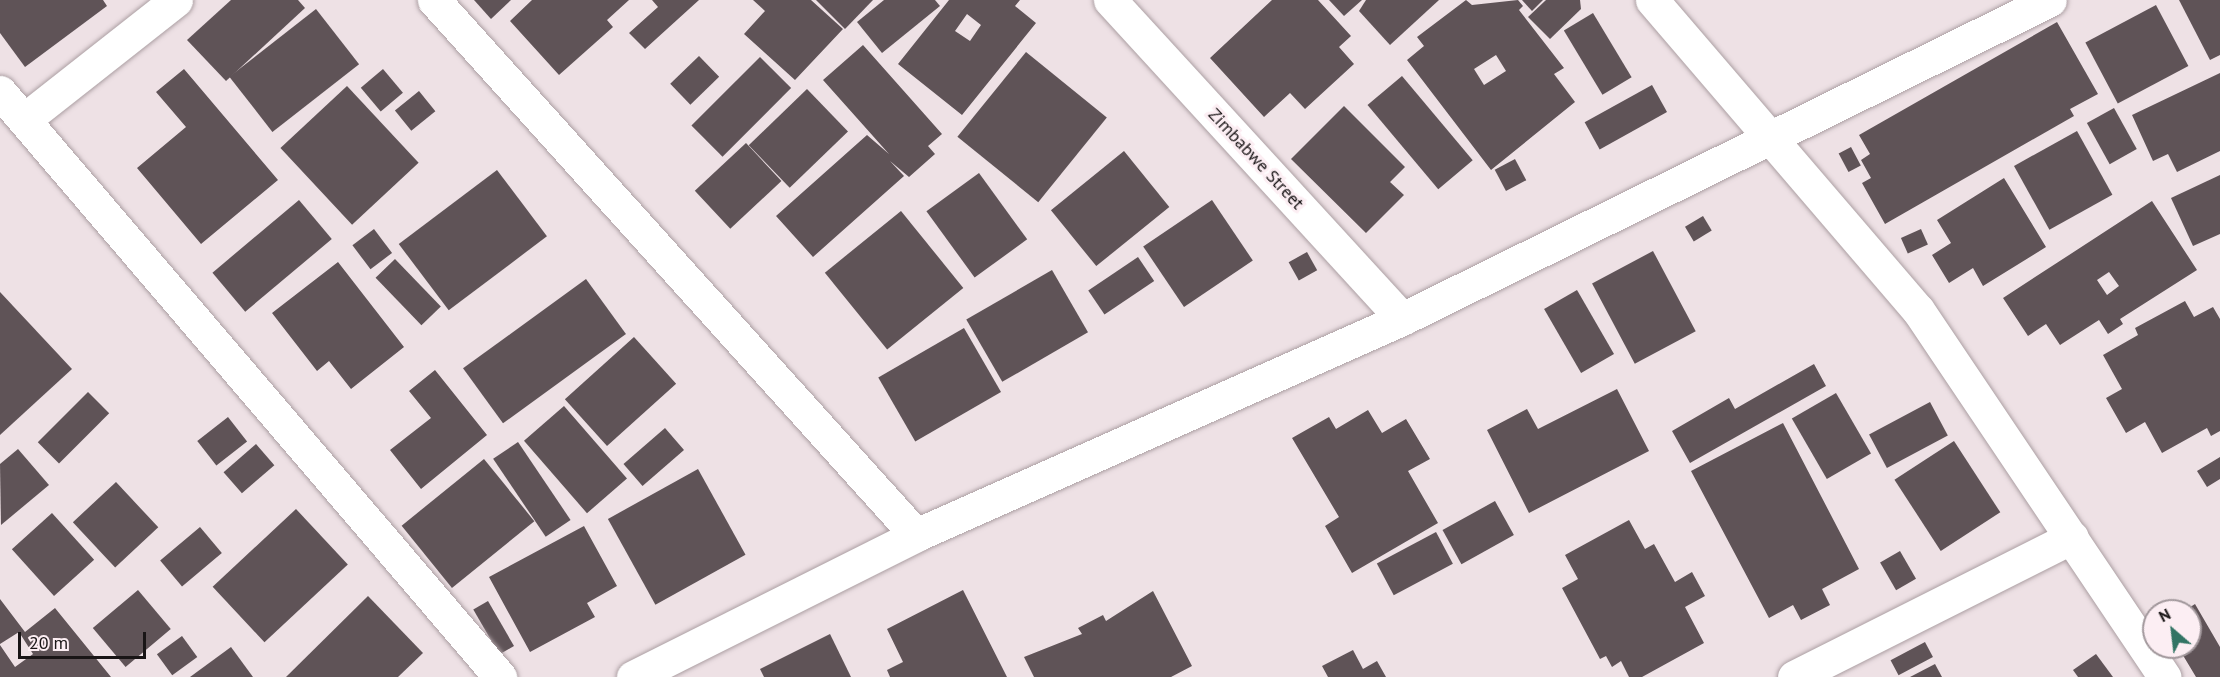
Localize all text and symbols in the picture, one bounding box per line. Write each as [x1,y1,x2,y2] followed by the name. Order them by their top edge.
[1204,104,1308,214] street label: Zimbabwe Street
[2142,599,2202,659] north arrow
[2155,604,2174,626] text: N
[21,620,148,658] scale bar
[29,631,68,654] text: 20 m

